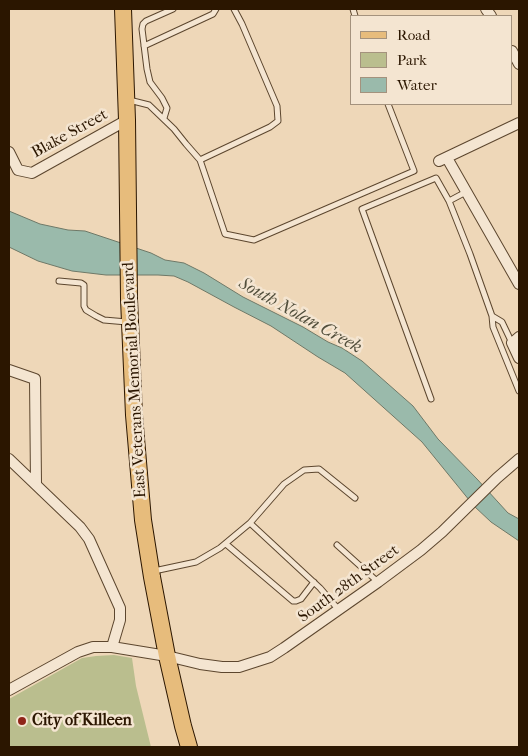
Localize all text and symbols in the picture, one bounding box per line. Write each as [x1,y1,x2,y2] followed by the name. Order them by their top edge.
[350,15,513,105] legend
[397,26,430,44] text: Road
[397,51,427,69] text: Park
[397,76,437,94] text: Water
[29,105,111,163] street label: Blake Street
[119,261,151,499] street label: East Veterans Memorial Boulevard
[235,273,365,359] water label: South Nolan Creek
[295,541,403,627] street label: South 28th Street
[32,711,132,731] place label: City of Killeen
[16,715,28,727] marker: City of Killeen

